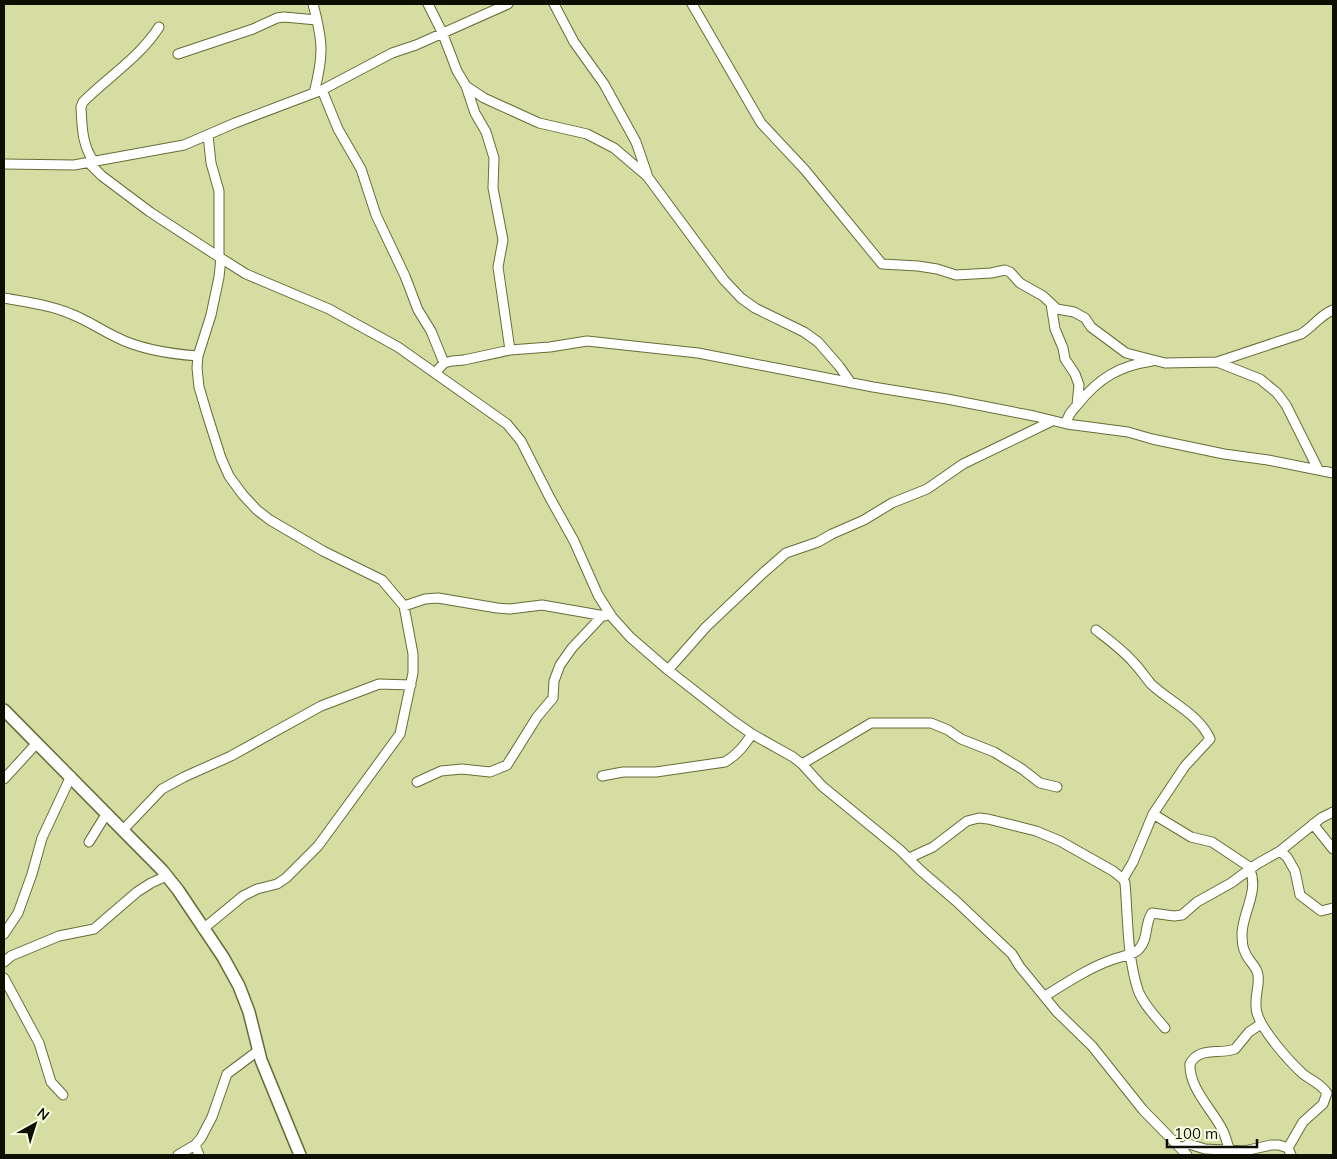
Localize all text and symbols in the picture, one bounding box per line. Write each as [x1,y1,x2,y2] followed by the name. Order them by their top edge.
[10,1099,60,1149] north arrow
[33,1104,53,1124] text: N
[1167,1116,1257,1148] scale bar
[1174,1124,1218,1143] text: 100 m

